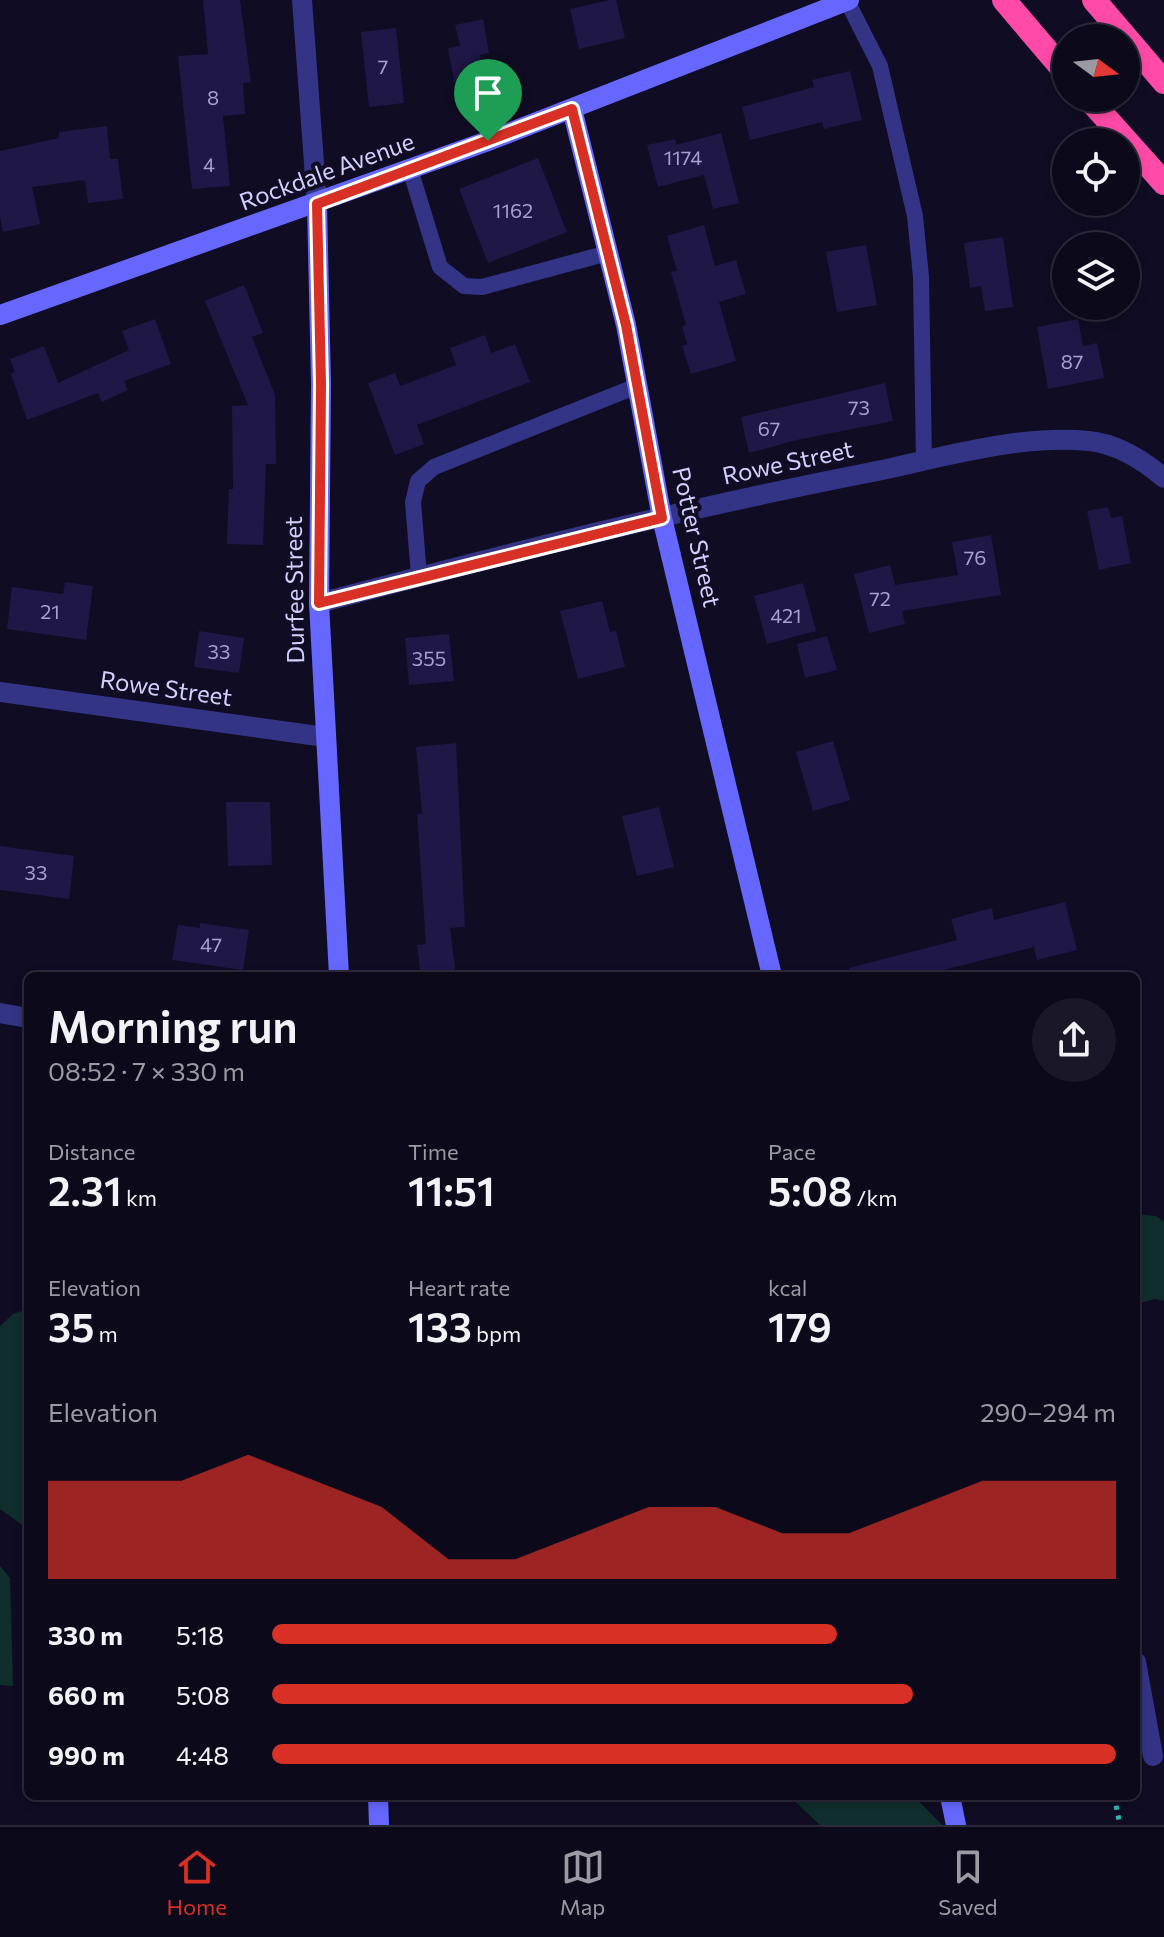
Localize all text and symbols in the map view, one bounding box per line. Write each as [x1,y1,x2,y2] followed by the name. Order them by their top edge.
[1052,24,1140,112] north arrow
[1052,24,1140,320] map controls
[378,54,388,78] house number: 7
[454,59,522,141] pin
[466,71,510,115] icon: arrive
[207,85,219,109] house number: 8
[235,126,418,216] street label: Rockdale Avenue
[1052,128,1140,216] button: locate
[664,145,702,169] house number: 1174
[203,152,215,176] house number: 4
[493,198,533,222] house number: 1162
[1052,232,1140,320] button: layers
[1061,349,1083,373] house number: 87
[848,395,870,419] house number: 73
[758,416,780,440] house number: 67
[720,433,856,490] street label: Rowe Street
[667,464,728,610] street label: Potter Street
[278,516,309,664] street label: Durfee Street
[964,545,986,569] house number: 76
[869,586,891,610] house number: 72
[40,599,60,623] house number: 21
[770,603,802,627] house number: 421
[208,639,230,663] house number: 33
[412,646,446,670] house number: 355
[98,664,234,711] street label: Rowe Street
[25,860,47,884] house number: 33
[200,932,222,956] house number: 47
[48,998,298,1052] text: Morning run
[1032,998,1116,1082] button: share
[48,1055,245,1086] text: 08:52 · 7 × 330 m
[48,1138,135,1165] text: Distance
[408,1138,459,1165] text: Time
[768,1138,816,1165] text: Pace
[48,1165,122,1214] text: 2.31
[408,1165,495,1214] text: 11:51
[768,1165,852,1214] text: 5:08
[122,1184,157,1211] text: km
[852,1184,898,1211] text: /km
[48,1274,141,1301] text: Elevation
[408,1274,510,1301] text: Heart rate
[768,1274,807,1301] text: kcal
[48,1301,94,1350] text: 35
[408,1301,472,1350] text: 133
[768,1301,832,1350] text: 179
[94,1320,118,1347] text: m
[472,1320,521,1347] text: bpm
[48,1396,158,1427] text: Elevation
[980,1396,1116,1427] text: 290–294 m
[48,1619,123,1650] text: 330 m
[176,1619,224,1650] text: 5:18
[48,1679,125,1710] text: 660 m
[176,1679,230,1710] text: 5:08
[48,1739,125,1770] text: 990 m
[176,1739,229,1770] text: 4:48
[166,1845,227,1920] tab: Home
[560,1845,605,1920] tab: Map
[938,1845,998,1920] tab: Saved

